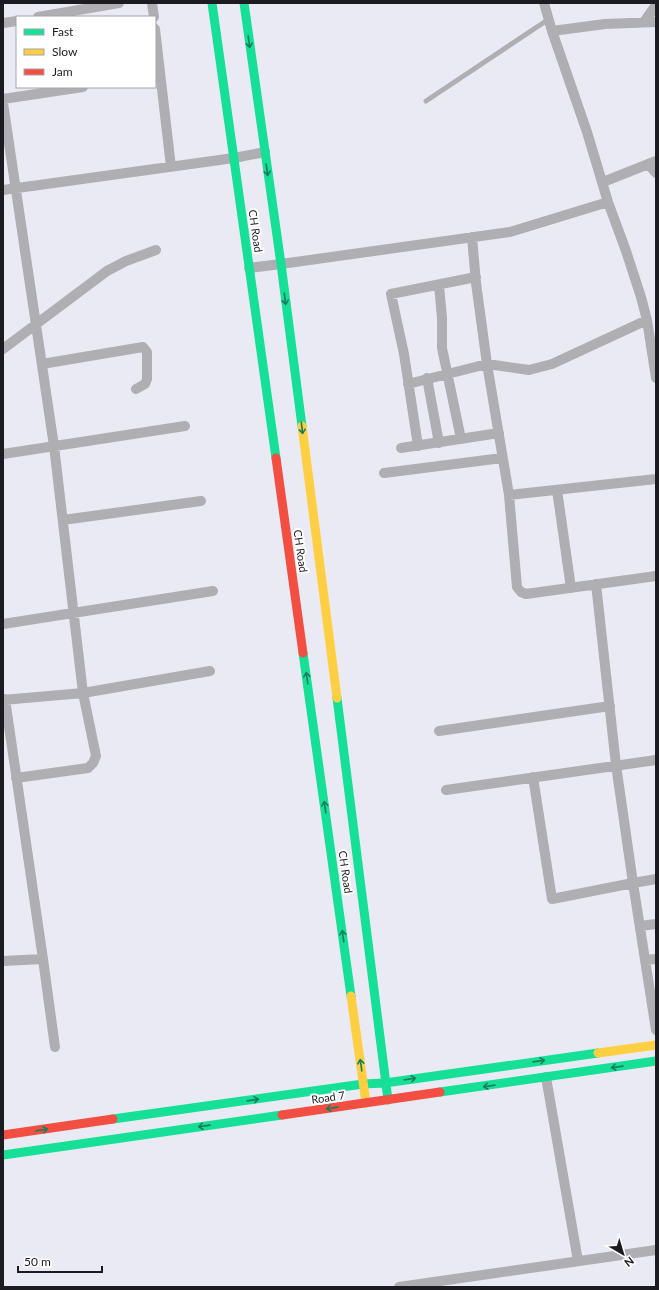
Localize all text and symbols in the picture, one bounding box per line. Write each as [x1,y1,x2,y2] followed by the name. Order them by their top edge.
[16,16,156,88] legend
[52,24,74,39] text: Fast
[245,35,253,48] one-way arrow
[52,44,78,59] text: Slow
[52,64,73,79] text: Jam
[263,163,271,176] one-way arrow
[247,209,265,253] street label: CH Road
[281,292,289,305] one-way arrow
[298,421,306,434] one-way arrow
[292,529,310,573] street label: CH Road
[303,672,311,685] one-way arrow
[321,801,329,814] one-way arrow
[337,850,355,894] street label: CH Road
[339,930,347,943] one-way arrow
[532,1057,545,1065] one-way arrow
[357,1059,365,1072] one-way arrow
[611,1063,624,1071] one-way arrow
[403,1075,416,1083] one-way arrow
[483,1082,496,1090] one-way arrow
[310,1088,346,1106] street label: Road 7
[247,1096,260,1104] one-way arrow
[326,1104,339,1112] one-way arrow
[198,1122,211,1130] one-way arrow
[35,1126,48,1134] one-way arrow
[603,1234,643,1274] north arrow
[18,1248,102,1274] scale bar
[24,1254,51,1269] text: 50 m
[622,1255,637,1270] text: N

